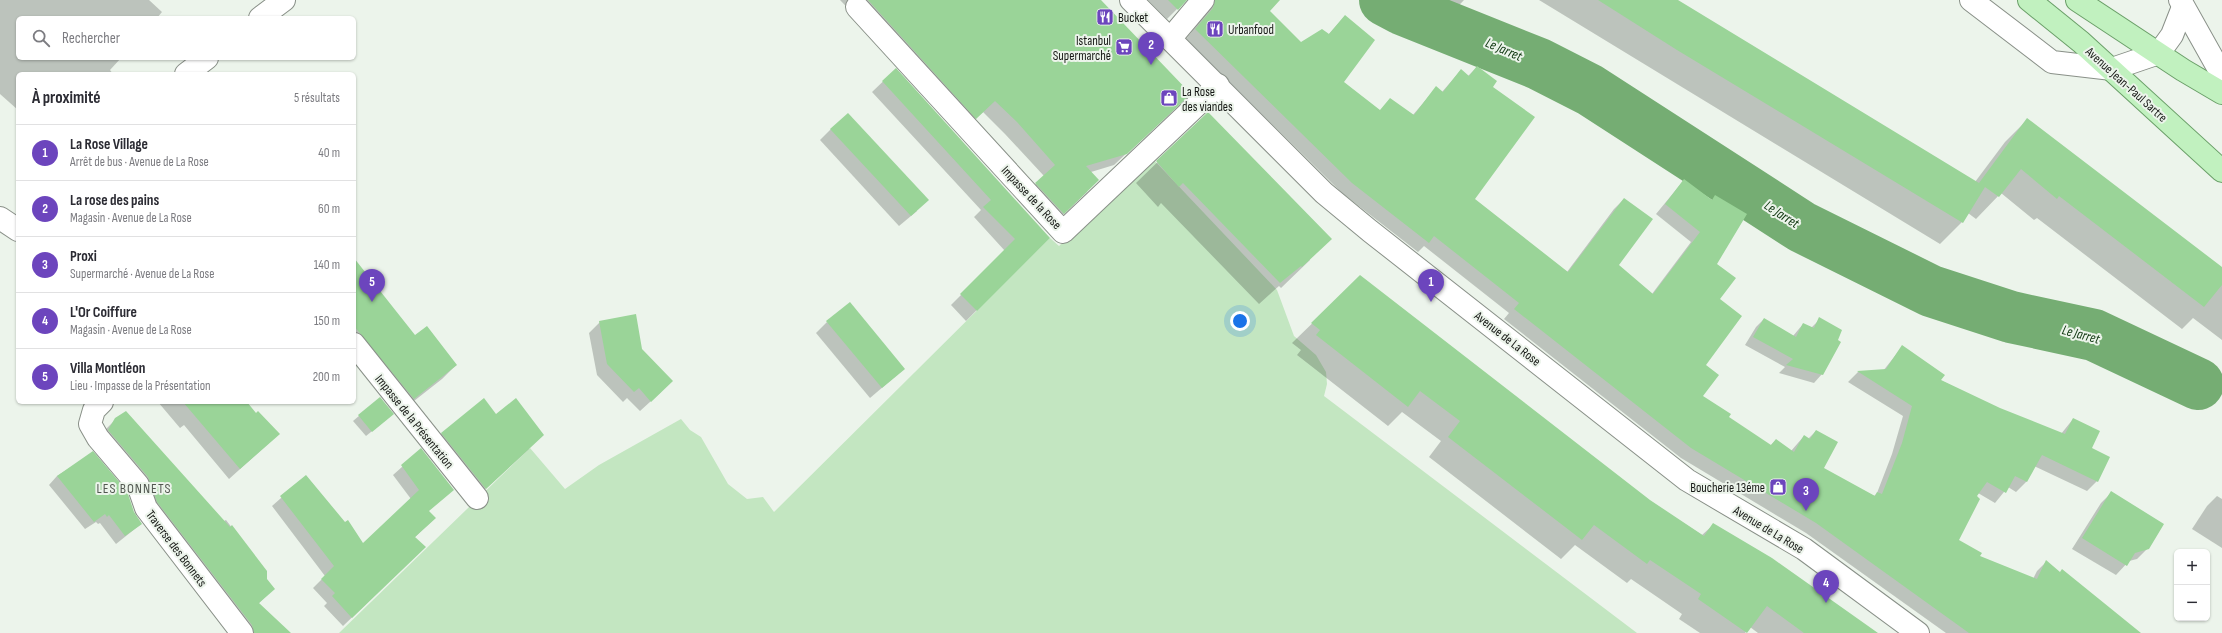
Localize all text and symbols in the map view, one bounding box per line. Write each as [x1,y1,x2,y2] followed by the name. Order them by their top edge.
[1095,7,1115,27] restaurant icon: Bucket
[1118,10,1148,26] place label: Bucket
[16,16,356,60] search box
[1205,19,1225,39] restaurant icon: Urbanfood
[1228,22,1274,38] place label: Urbanfood
[30,27,52,49] icon: search
[62,29,120,48] text: Rechercher
[1138,32,1164,65] pin: 2
[1053,33,1111,64] place label: Istanbul Supermarché
[1483,34,1526,65] water label: Le Jarret
[1114,37,1134,57] supermarket icon: Istanbul Supermarché
[2081,43,2171,126] street label: Avenue Jean-Paul Sartre
[1182,84,1233,115] place label: La Rose des viandes
[32,88,100,108] text: À proximité
[1159,88,1179,108] shop icon: La Rose des viandes
[294,90,340,106] text: 5 résultats
[70,135,148,154] text: La Rose Village
[42,145,48,161] text: 1
[318,145,340,161] text: 40 m
[70,154,209,170] text: Arrêt de bus · Avenue de La Rose
[998,163,1065,233] street label: Impasse de la Rose
[70,191,159,210] text: La rose des pains
[1761,197,1803,232] water label: Le Jarret
[42,201,48,217] text: 2
[318,201,340,217] text: 60 m
[70,210,192,226] text: Magasin · Avenue de La Rose
[70,247,97,266] text: Proxi
[42,257,48,273] text: 3
[314,257,340,273] text: 140 m
[70,266,215,282] text: Supermarché · Avenue de La Rose
[359,269,385,302] pin: 5
[1418,269,1444,302] pin: 1
[70,303,137,322] text: L'Or Coiffure
[1470,307,1544,370] street label: Avenue de La Rose
[1230,311,1250,331] your location
[42,313,48,329] text: 4
[314,313,340,329] text: 150 m
[2060,321,2102,348] water label: Le Jarret
[70,322,192,338] text: Magasin · Avenue de La Rose
[70,359,145,378] text: Villa Montléon
[42,369,48,385] text: 5
[313,369,340,385] text: 200 m
[371,371,457,472] street label: Impasse de la Présentation
[70,378,211,394] text: Lieu · Impasse de la Présentation
[1768,477,1788,497] shop icon: Boucherie 13éme
[1793,478,1819,511] pin: 3
[97,480,171,497] district label: LES BONNETS
[1690,480,1765,496] place label: Boucherie 13éme
[1729,502,1807,557] street label: Avenue de La Rose
[142,507,210,590] street label: Traverse des Bonnets
[2174,549,2210,621] map controls
[2174,549,2210,585] button: +
[1813,570,1839,603] pin: 4
[2174,585,2210,621] button: −

